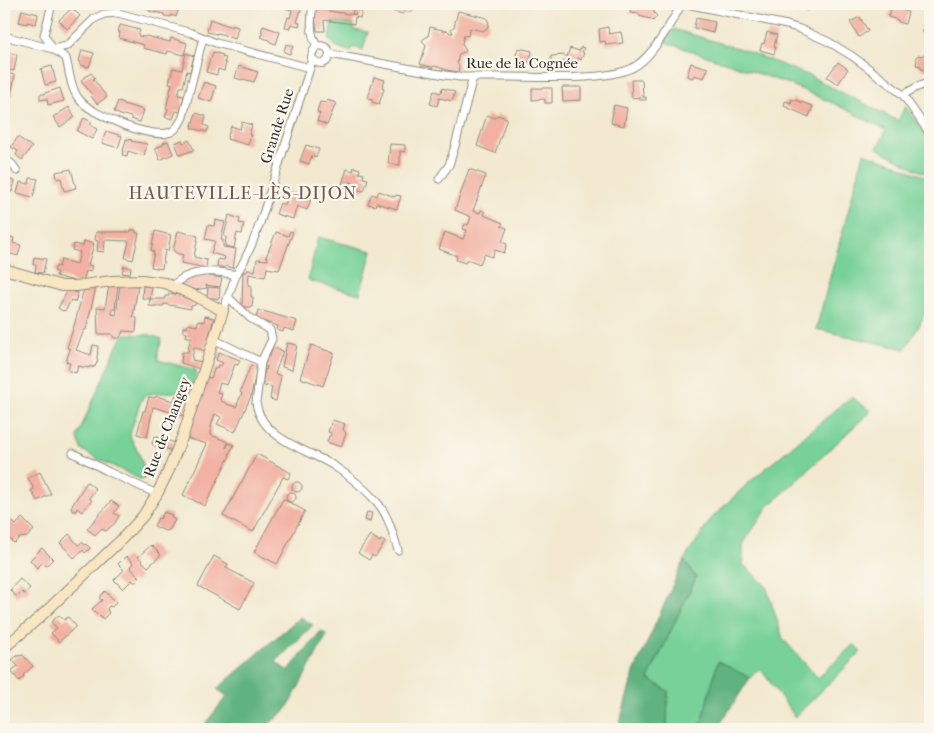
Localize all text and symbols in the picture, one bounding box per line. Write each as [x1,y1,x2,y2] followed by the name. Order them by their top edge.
[466,54,579,72] street label: Rue de la Cognée
[256,86,298,166] street label: Grande Rue
[128,182,358,204] district label: HAUTEVILLE-LÈS-DIJON
[140,373,195,480] street label: Rue de Changey

